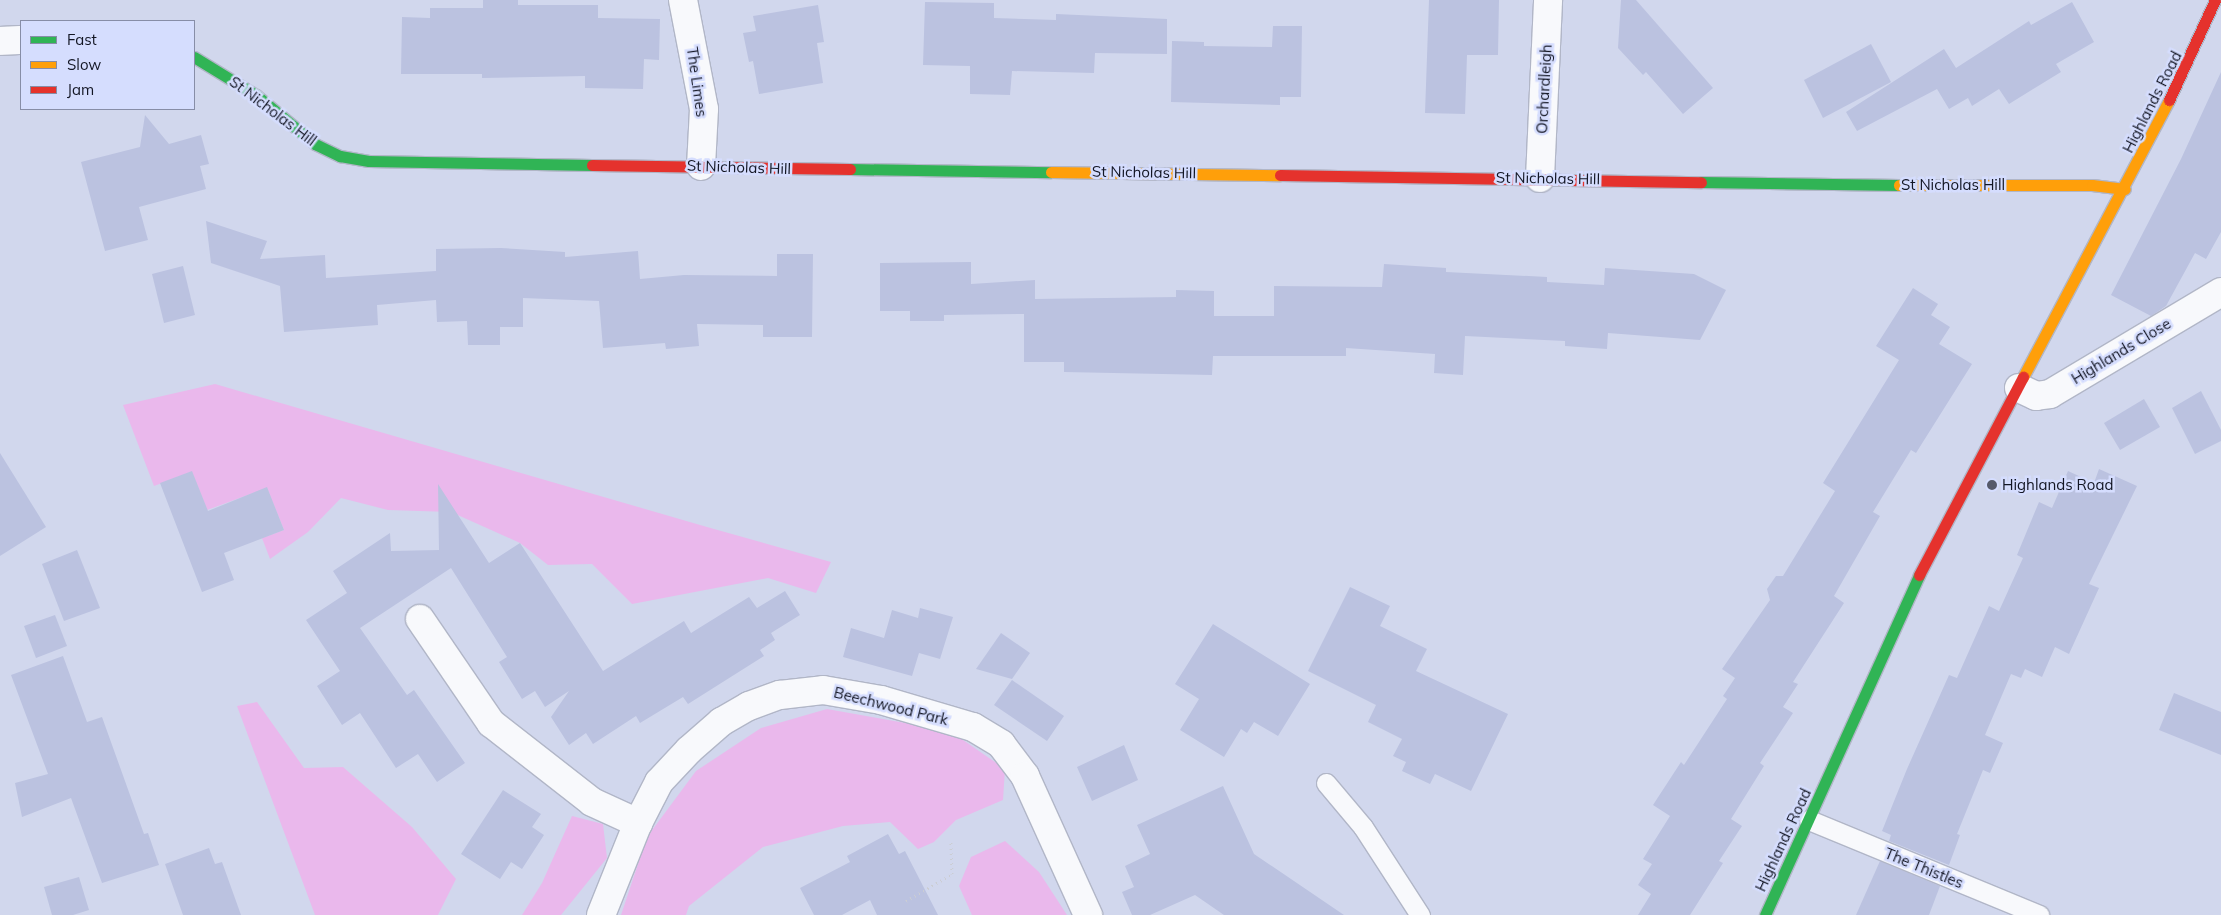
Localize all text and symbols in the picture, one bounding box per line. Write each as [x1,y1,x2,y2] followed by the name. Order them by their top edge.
[20,20,195,110] legend
[67,30,97,49] text: Fast
[1533,44,1555,134] street label: Orchardleigh
[683,46,711,118] street label: The Limes
[2119,48,2185,156] street label: Highlands Road
[67,55,101,74] text: Slow
[226,72,320,150] street label: St Nicholas Hill
[67,80,94,99] text: Jam
[687,156,791,178] street label: St Nicholas Hill
[1092,162,1196,182] street label: St Nicholas Hill
[1496,168,1600,188] street label: St Nicholas Hill
[1901,176,2005,194] street label: St Nicholas Hill
[2068,314,2174,388] street label: Highlands Close
[2002,476,2113,494] place label: Highlands Road
[1986,479,1998,491] marker: Highlands Road
[832,683,950,729] street label: Beechwood Park
[1751,786,1815,894] street label: Highlands Road
[1882,844,1966,892] street label: The Thistles

